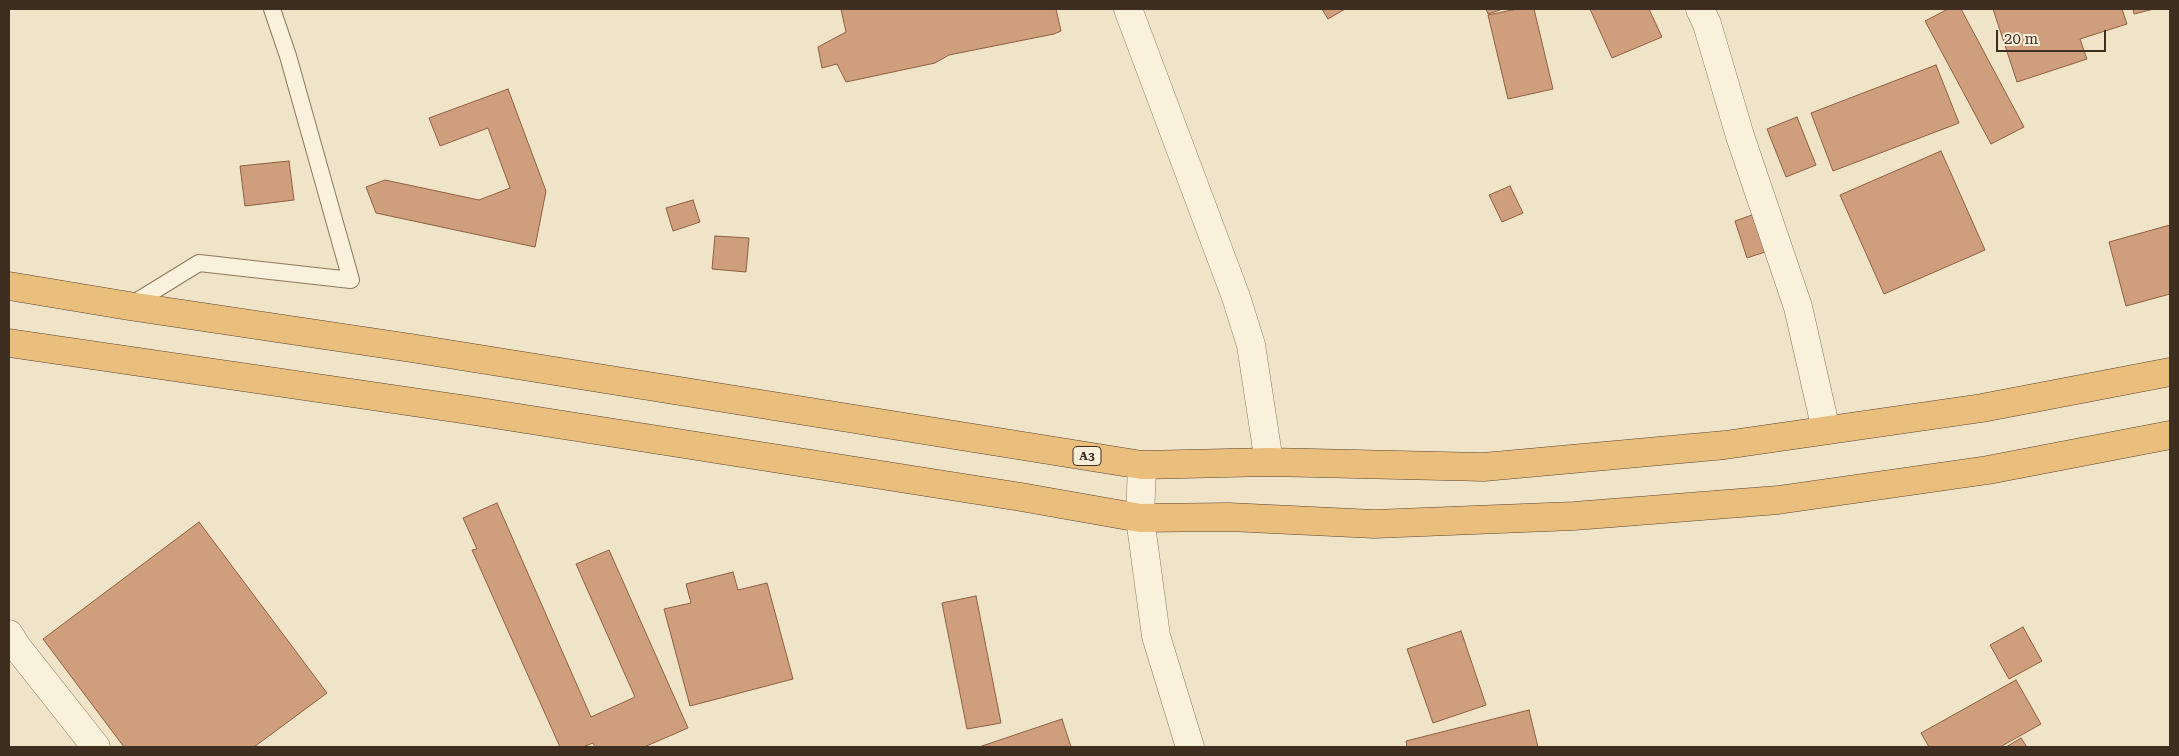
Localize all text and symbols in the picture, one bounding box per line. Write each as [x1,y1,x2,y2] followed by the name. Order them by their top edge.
[1999,20,2109,52] scale bar
[2004,30,2038,48] text: 20 m
[1073,446,1101,466] road number: A3

